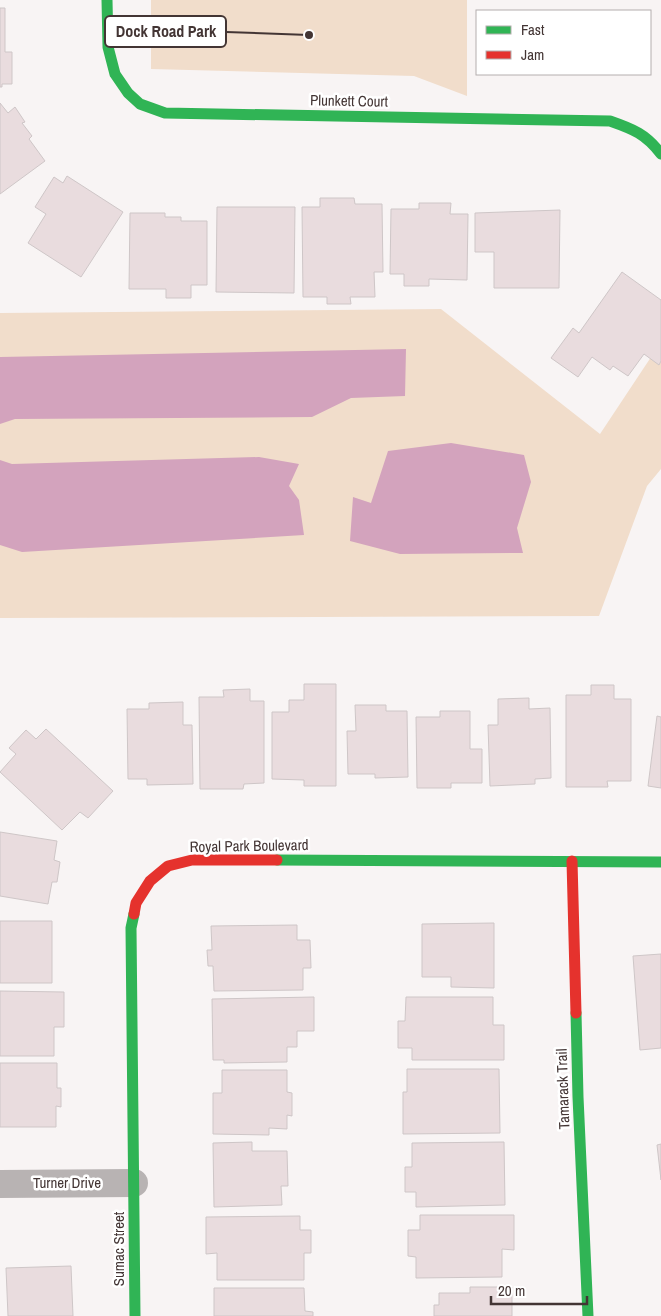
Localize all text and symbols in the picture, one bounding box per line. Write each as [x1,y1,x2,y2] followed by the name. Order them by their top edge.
[476,10,651,75] legend
[105,16,226,47] callout: Dock Road Park
[521,19,545,40] text: Fast
[116,20,217,42] text: Dock Road Park
[521,44,544,65] text: Jam
[310,89,389,112] street label: Plunkett Court
[189,834,309,857] street label: Royal Park Boulevard
[551,1048,574,1130] street label: Tamarack Trail
[33,1172,101,1193] street label: Turner Drive
[108,1211,129,1286] street label: Sumac Street
[491,1274,587,1306] scale bar
[498,1280,525,1301] text: 20 m

